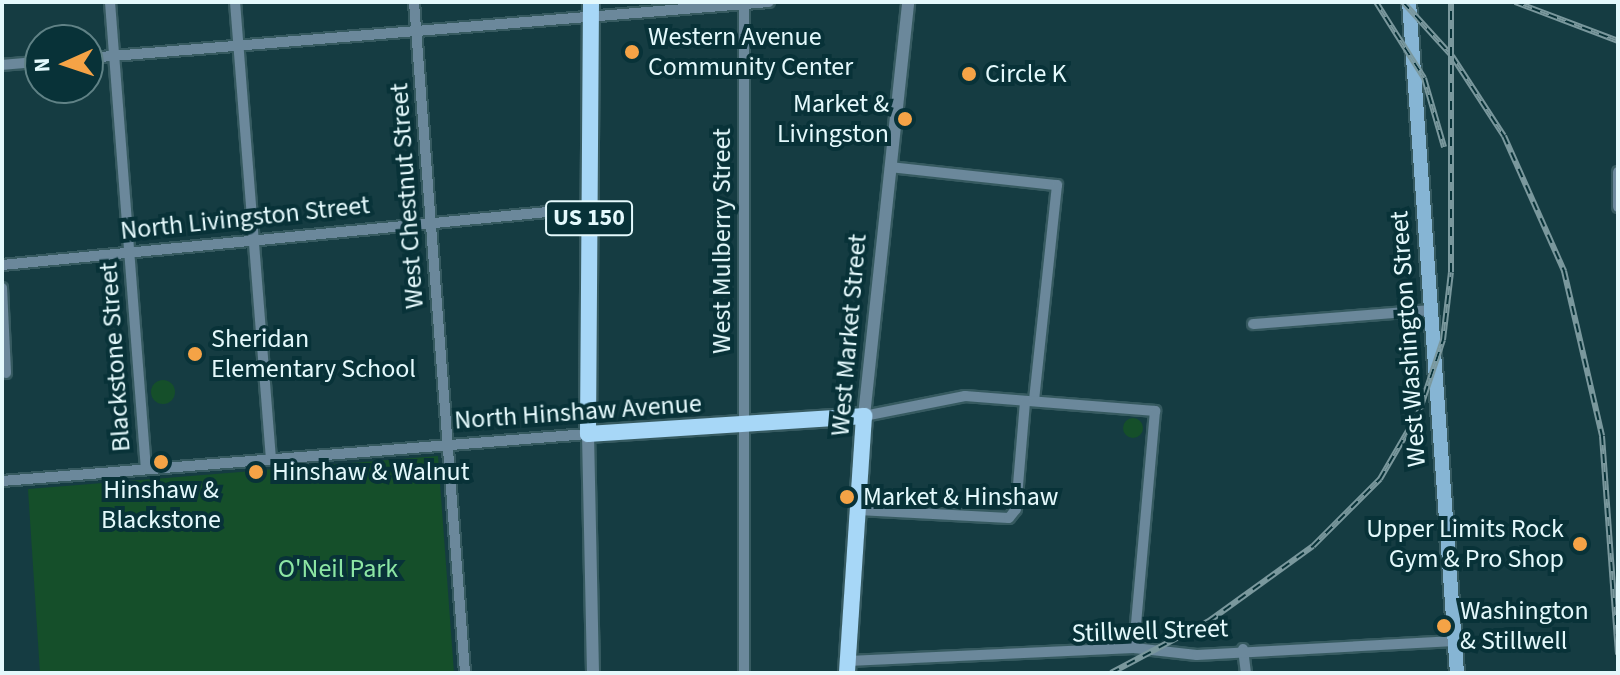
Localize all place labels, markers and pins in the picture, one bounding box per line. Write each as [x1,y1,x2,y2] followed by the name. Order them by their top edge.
[648,21,853,82] place label: Western Avenue Community Center
[623,43,641,61] marker: Western Avenue Community Center
[985,58,1067,90] place label: Circle K
[960,65,978,83] marker: Circle K
[777,88,889,150] place label: Market & Livingston
[896,110,914,128] marker: Market & Livingston
[211,323,416,384] place label: Sheridan Elementary School
[186,345,204,363] marker: Sheridan Elementary School
[152,453,170,471] marker: Hinshaw & Blackstone
[272,456,470,488] place label: Hinshaw & Walnut
[247,463,265,481] marker: Hinshaw & Walnut
[101,474,221,536] place label: Hinshaw & Blackstone
[863,481,1058,513] place label: Market & Hinshaw
[838,488,856,506] marker: Market & Hinshaw
[1366,513,1564,574] place label: Upper Limits Rock Gym & Pro Shop
[1571,535,1589,553] marker: Upper Limits Rock Gym & Pro Shop
[1460,595,1589,656] place label: Washington & Stillwell
[1435,617,1453,635] marker: Washington & Stillwell

